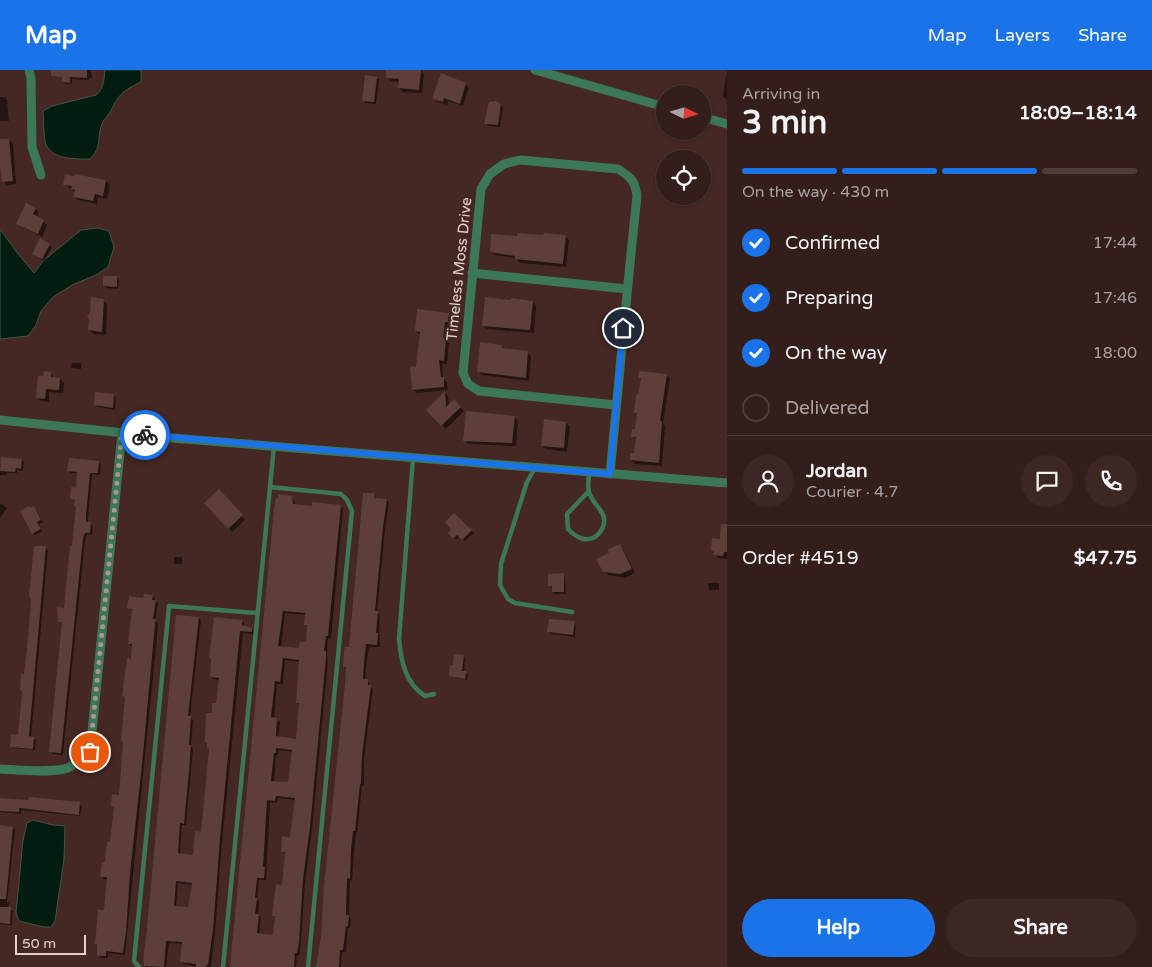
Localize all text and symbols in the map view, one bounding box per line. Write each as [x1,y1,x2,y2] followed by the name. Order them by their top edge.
[25,21,77,50] text: Map
[928,24,967,46] text: Map
[995,24,1050,46] text: Layers
[1078,24,1127,46] text: Share
[742,84,820,104] text: Arriving in
[656,85,711,140] north arrow
[656,85,711,205] map controls
[1019,102,1137,124] text: 18:09–18:14
[742,104,827,142] text: 3 min
[656,150,711,205] button: locate
[742,182,889,202] text: On the way · 430 m
[443,196,475,342] street label: Timeless Moss Drive
[742,229,770,257] icon: check
[785,232,880,254] text: Confirmed
[1093,233,1137,253] text: 17:44
[742,284,770,312] icon: check
[785,287,874,309] text: Preparing
[1093,288,1137,308] text: 17:46
[602,307,644,349] pin
[609,314,637,342] icon: home
[742,339,770,367] icon: check
[785,342,887,364] text: On the way
[1093,343,1137,363] text: 18:00
[785,397,870,419] text: Delivered
[120,410,170,460] courier
[131,421,159,449] icon: bike
[742,455,794,507] button: person
[1021,455,1073,507] button: chat
[1085,455,1137,507] button: phone
[806,460,868,482] text: Jordan
[806,482,898,502] text: Courier · 4.7
[742,547,859,569] text: Order #4519
[1074,547,1137,569] text: $47.75
[69,731,111,773] pin
[76,738,104,766] icon: bag
[742,899,935,957] button: Help
[945,899,1137,957] button: Share
[15,932,86,955] scale bar
[22,935,56,952] text: 50 m

